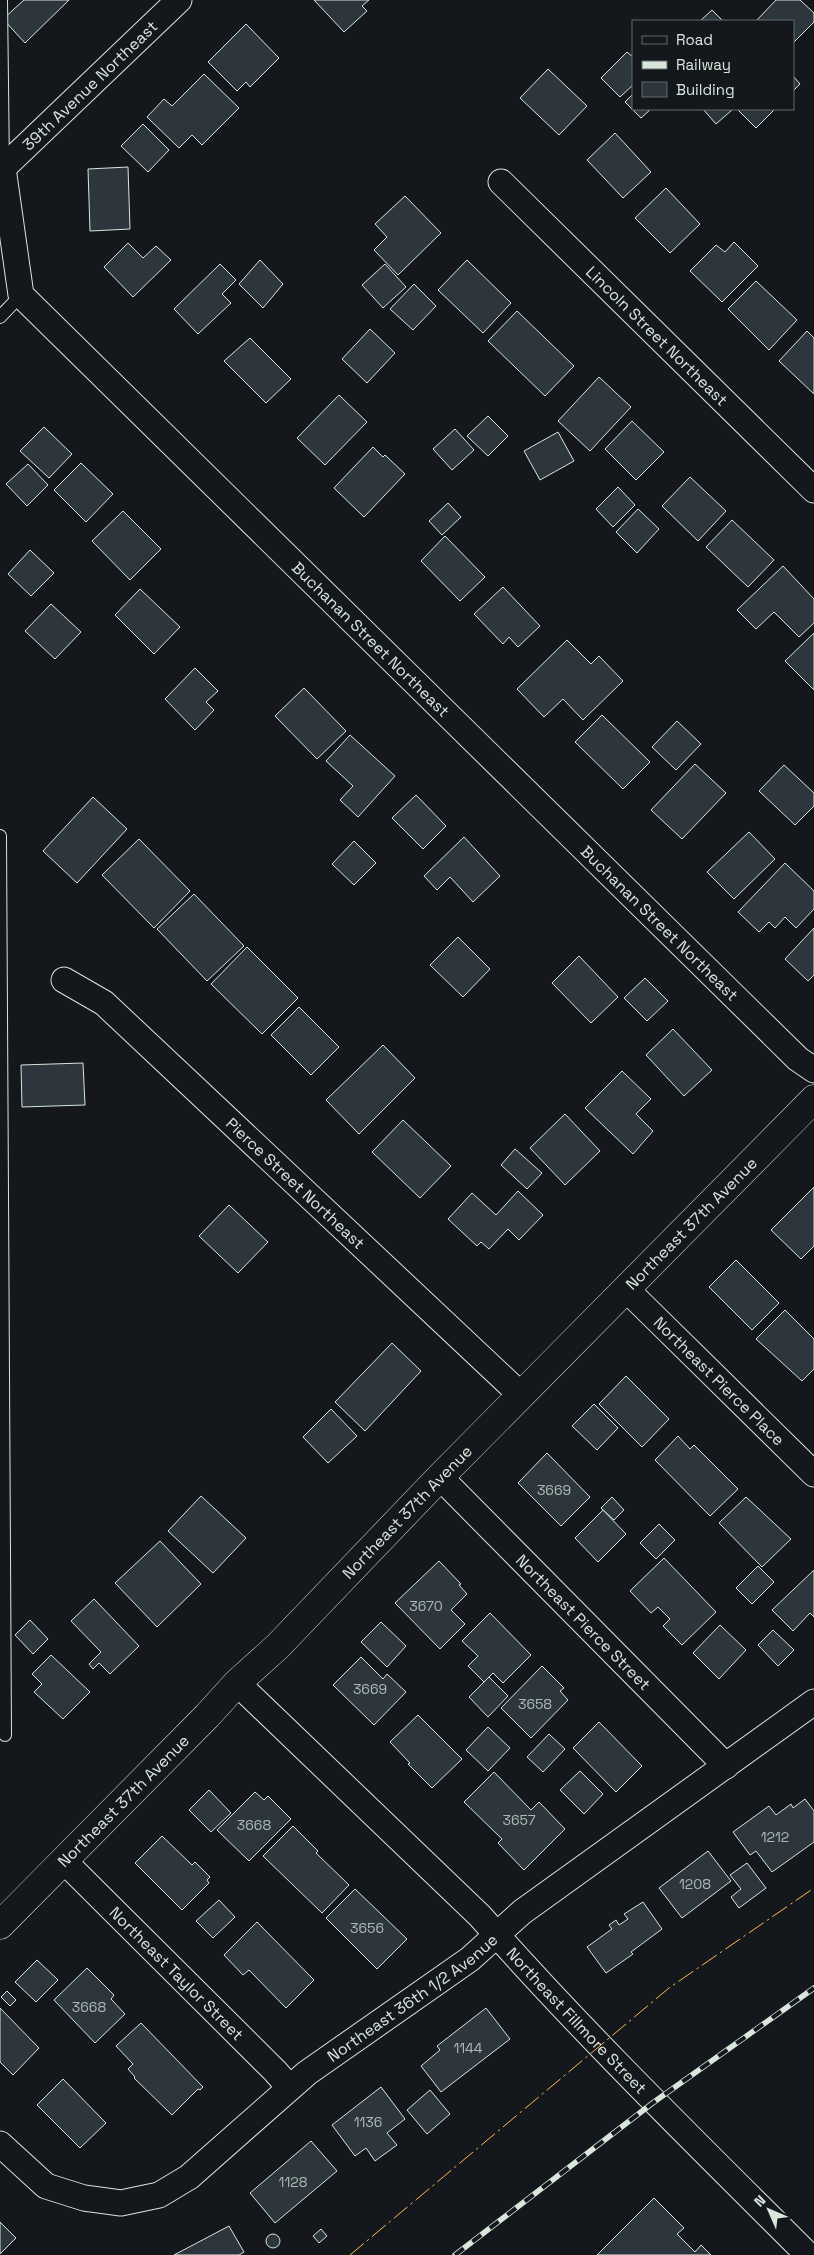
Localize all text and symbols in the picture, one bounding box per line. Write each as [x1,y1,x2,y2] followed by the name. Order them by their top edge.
[18,16,162,155] street label: 39th Avenue Northeast
[632,20,794,110] legend
[676,30,713,49] text: Road
[676,55,731,74] text: Railway
[676,80,735,99] text: Building
[581,262,732,410] street label: Lincoln Street Northeast
[287,557,454,722] street label: Buchanan Street Northeast
[576,841,743,1006] street label: Buchanan Street Northeast
[221,1113,369,1254] street label: Pierce Street Northeast
[621,1153,762,1294] street label: Northeast 37th Avenue
[649,1312,789,1450] street label: Northeast Pierce Place
[338,1441,477,1584] street label: Northeast 37th Avenue
[537,1481,571,1499] house number: 3669
[511,1550,655,1695] street label: Northeast Pierce Street
[409,1597,443,1615] house number: 3670
[353,1680,387,1698] house number: 3669
[518,1695,552,1713] house number: 3658
[53,1730,194,1872] street label: Northeast 37th Avenue
[502,1811,536,1829] house number: 3657
[237,1816,271,1834] house number: 3668
[761,1828,789,1846] house number: 1212
[679,1875,711,1893] house number: 1208
[105,1902,248,2045] street label: Northeast Taylor Street
[350,1919,384,1937] house number: 3656
[323,1929,502,2067] street label: Northeast 36th 1/2 Avenue
[502,1943,651,2098] street label: Northeast Fillmore Street
[72,1998,106,2016] house number: 3668
[453,2039,483,2057] house number: 1144
[354,2113,382,2131] house number: 1136
[279,2173,308,2191] house number: 1128
[744,2185,794,2235] north arrow
[750,2191,769,2210] text: N

